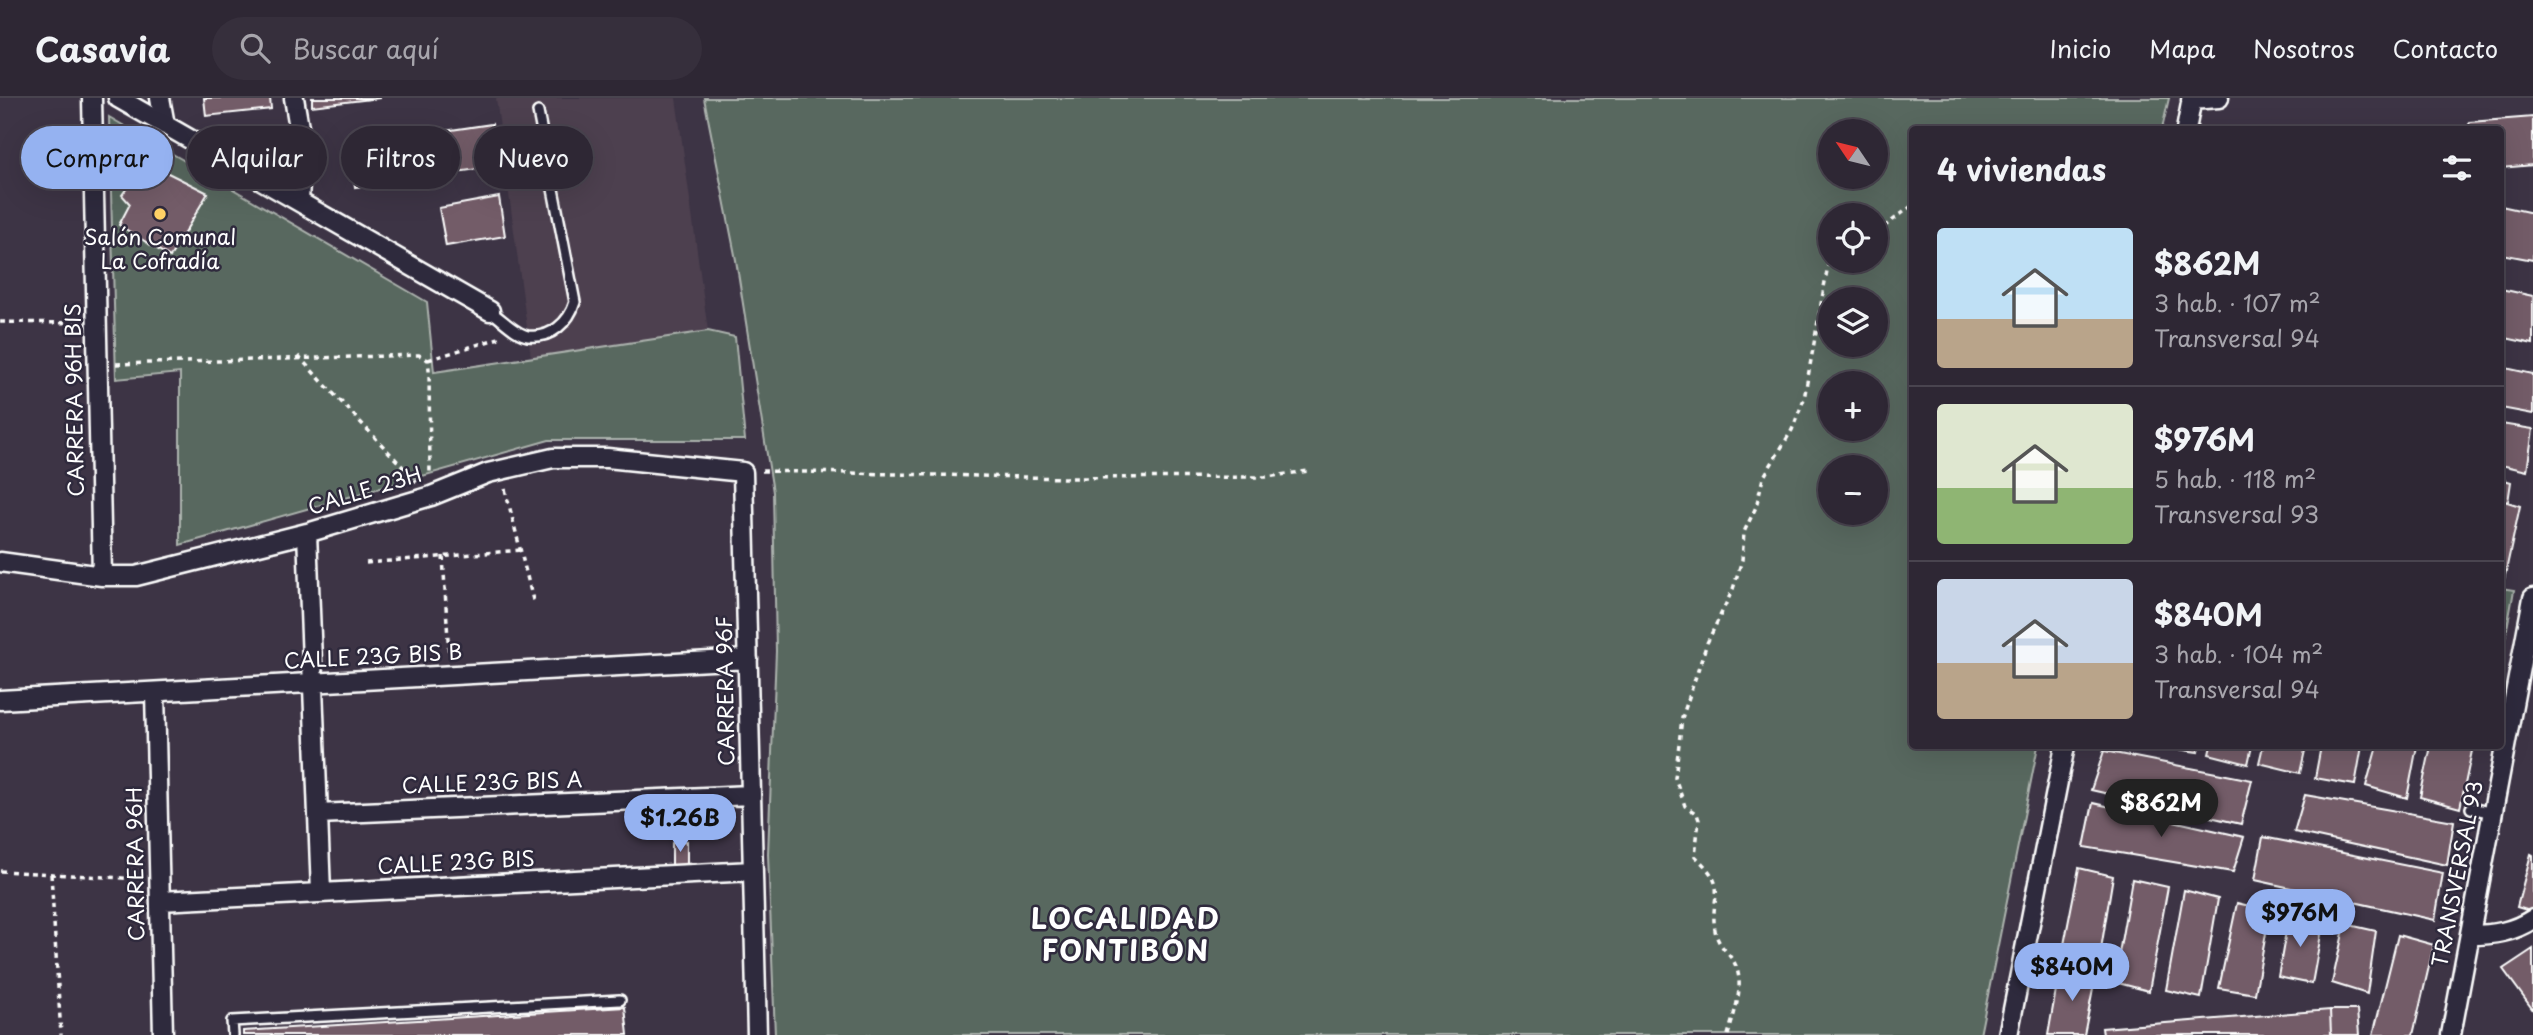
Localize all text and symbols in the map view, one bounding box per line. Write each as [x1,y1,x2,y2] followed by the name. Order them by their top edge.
[212,17,702,80] search box
[35,23,170,73] text: Casavia
[236,29,274,67] icon: search
[292,29,439,68] text: Buscar aquí
[2050,30,2111,66] text: Inicio
[2149,30,2215,66] text: Mapa
[2253,30,2355,66] text: Nosotros
[2393,30,2498,66] text: Contacto
[1818,119,1888,189] north arrow
[1818,119,1888,525] map controls
[21,126,173,189] chip: Comprar
[187,126,327,189] chip: Alquilar
[341,126,460,189] chip: Filtros
[474,126,593,189] chip: Nuevo
[1937,146,2106,191] text: 4 viviendas
[2438,149,2476,187] icon: filters
[1818,203,1888,273] button: locate
[152,206,168,222] marker: Salón Comunal La Cofradía
[84,220,236,276] place label: Salón Comunal La Cofradía
[2154,240,2260,285] text: $862M
[1993,256,2077,340] icon: home
[2154,285,2321,320] text: 3 hab. · 107 m²
[1818,287,1888,357] button: layers
[55,303,91,497] street label: CARRERA 96H BIS
[2154,320,2320,355] text: Transversal 94
[1818,371,1888,441] button: +
[2154,416,2255,461] text: $976M
[1993,432,2077,516] icon: home
[1818,455,1888,525] button: −
[303,457,425,522] street label: CALLE 23H
[2154,461,2316,496] text: 5 hab. · 118 m²
[2154,496,2319,531] text: Transversal 93
[2154,591,2263,636] text: $840M
[1993,607,2077,691] icon: home
[707,616,741,766] street label: CARRERA 96F
[283,634,463,676] street label: CALLE 23G BIS B
[2154,636,2323,671] text: 3 hab. · 104 m²
[2154,671,2320,706] text: Transversal 94
[401,762,583,800] street label: CALLE 23G BIS A
[2422,778,2490,970] street label: TRANSVERSAL 93
[2112,780,2210,839] pin: $862M
[2120,784,2202,819] text: $862M
[117,787,151,941] street label: CARRERA 96H
[623,794,737,854] pin: $1.26B
[640,799,720,834] text: $1.26B
[376,841,535,881] street label: CALLE 23G BIS
[2251,890,2349,949] pin: $976M
[2261,894,2339,929] text: $976M
[1031,896,1221,971] district label: LOCALIDAD FONTIBÓN
[2023,944,2121,1003] pin: $840M
[2030,948,2114,983] text: $840M

